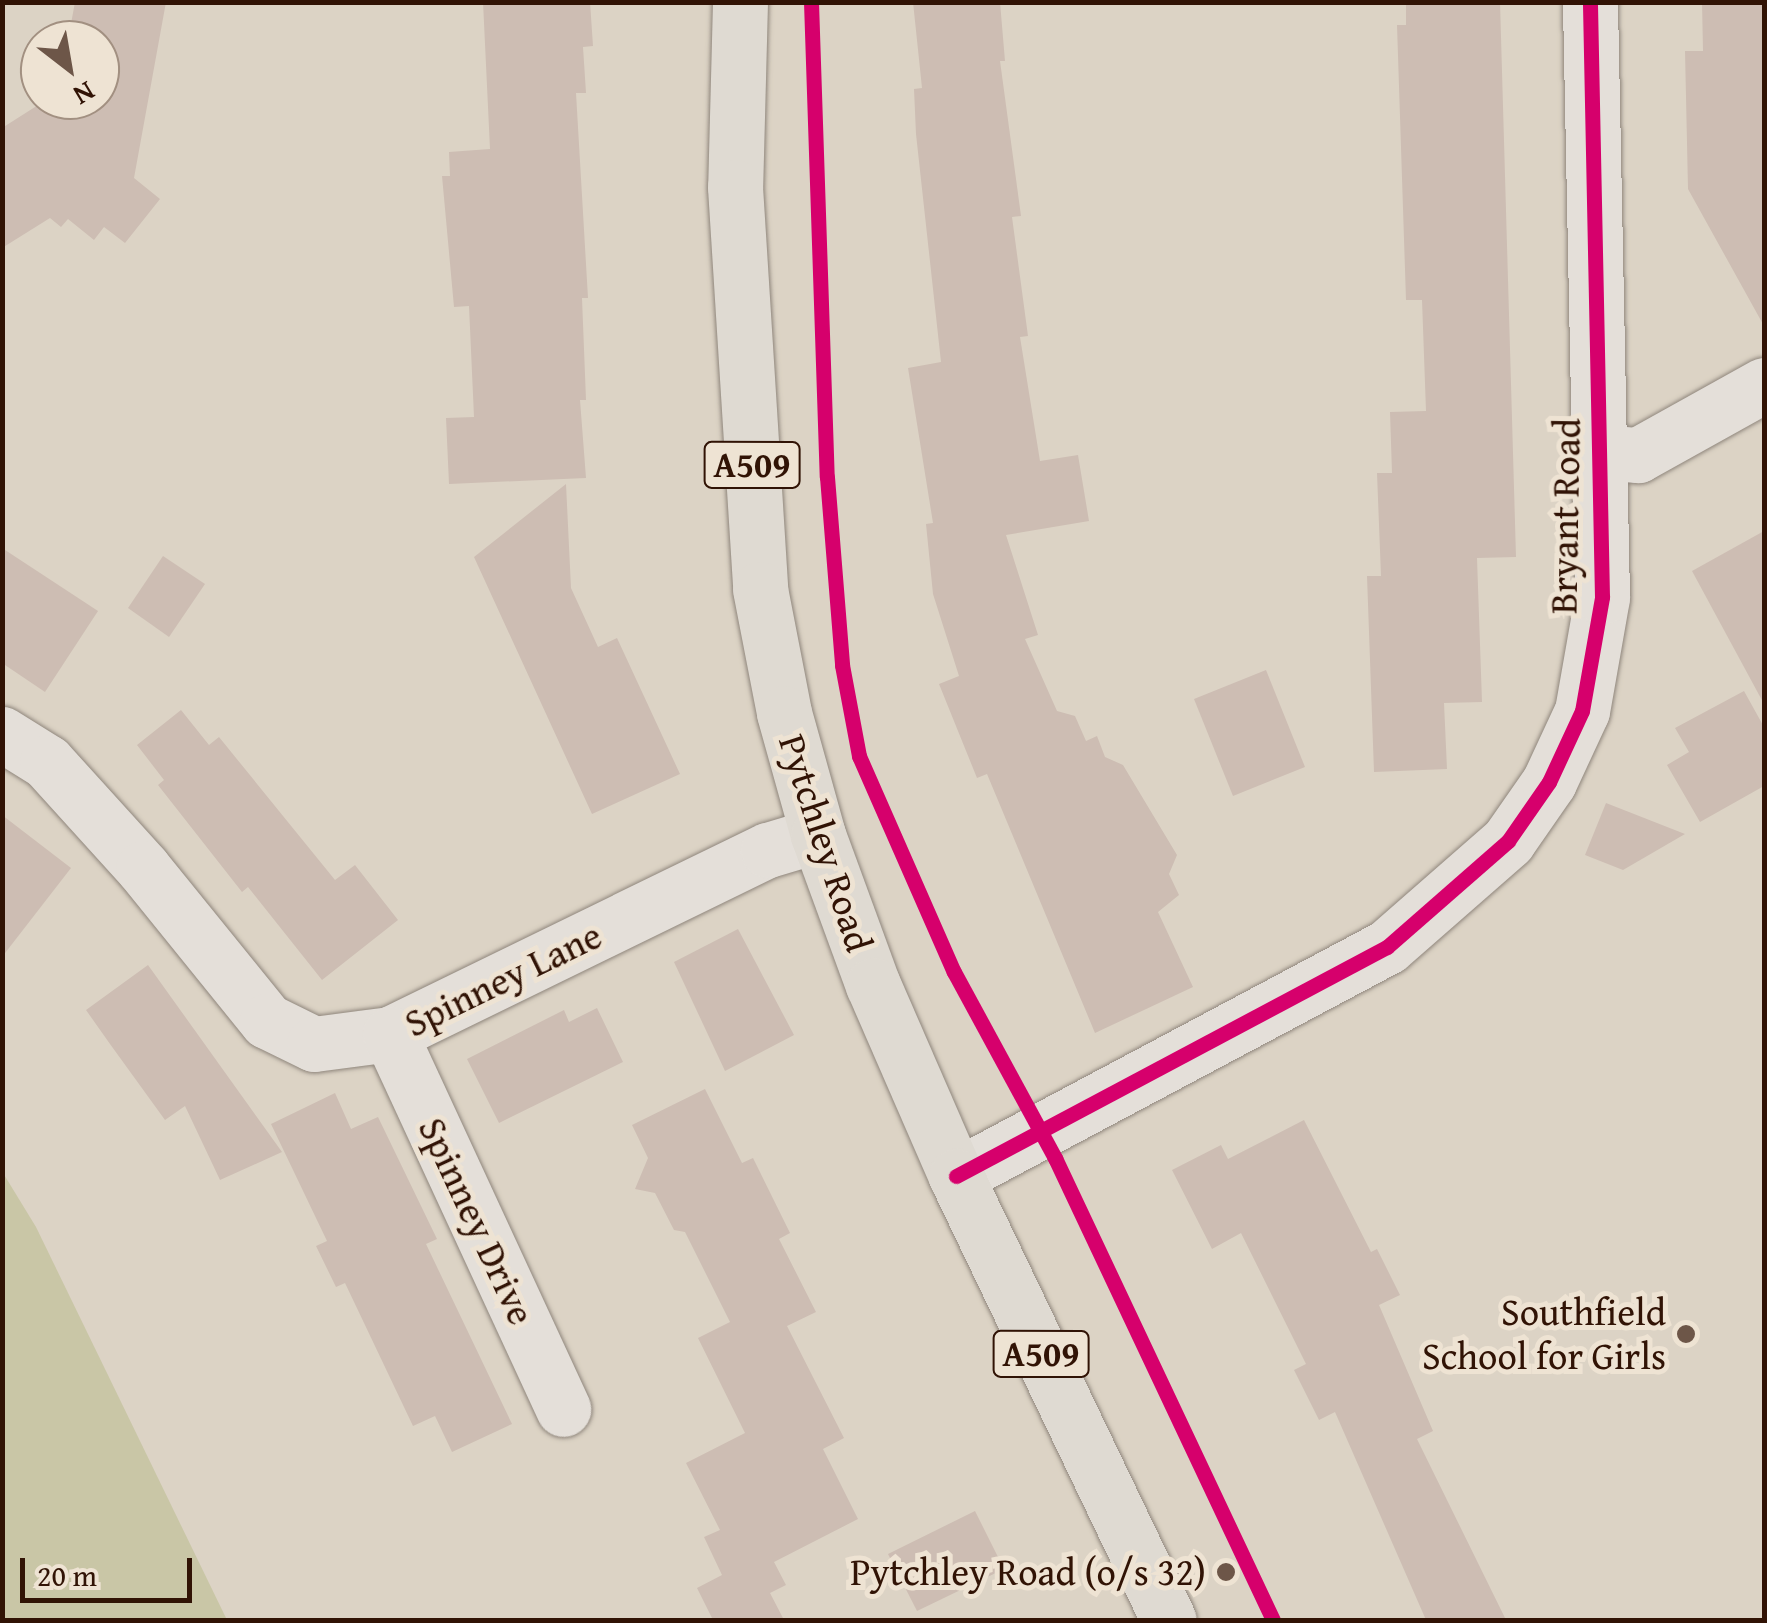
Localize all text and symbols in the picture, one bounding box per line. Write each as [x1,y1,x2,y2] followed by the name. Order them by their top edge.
[20,20,120,120] north arrow
[66,72,103,117] text: N
[1540,418,1590,614] street label: Bryant Road
[702,435,802,495] road number: A509
[769,729,883,957] street label: Pytchley Road
[397,912,609,1046] street label: Spinney Lane
[409,1110,545,1332] street label: Spinney Drive
[1422,1289,1666,1378] place label: Southfield School for Girls
[1675,1323,1697,1345] marker: Southfield School for Girls
[991,1324,1091,1384] road number: A509
[25,1538,198,1600] scale bar
[850,1549,1206,1595] place label: Pytchley Road (o/s 32)
[37,1553,97,1597] text: 20 m
[1215,1561,1237,1583] marker: Pytchley Road (o/s 32)

